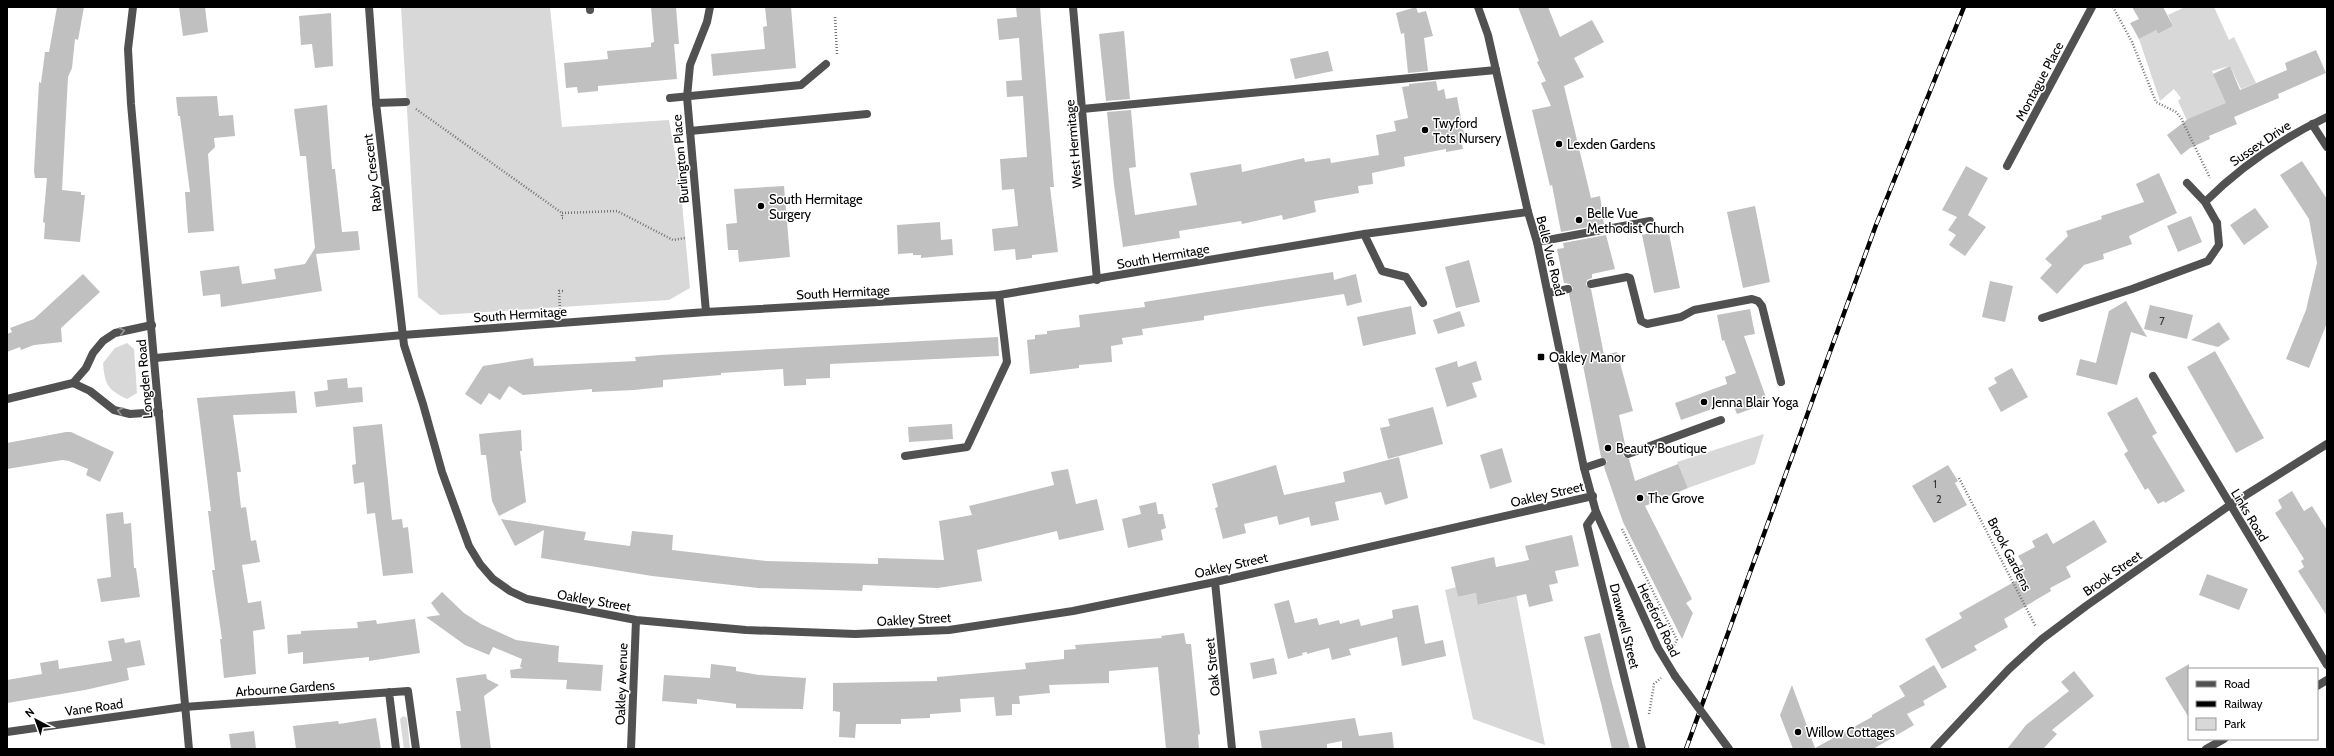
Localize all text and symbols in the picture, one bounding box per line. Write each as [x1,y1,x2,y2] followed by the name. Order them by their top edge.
[2011,38,2067,123] street label: Montague Place
[1061,99,1085,189] street label: West Hermitage
[668,114,692,204] street label: Burlington Place
[1433,115,1502,146] place label: Twyford Tots Nursery
[2227,117,2294,169] street label: Sussex Drive
[1420,125,1430,135] marker: Twyford Tots Nursery
[359,132,385,213] street label: Raby Crescent
[1567,136,1656,152] place label: Lexden Gardens
[1554,139,1564,149] marker: Lexden Gardens
[769,191,863,222] place label: South Hermitage Surgery
[756,201,766,211] marker: South Hermitage Surgery
[1587,205,1684,236] place label: Belle Vue Methodist Church
[1533,214,1569,298] street label: Belle Vue Road
[1574,215,1584,225] marker: Belle Vue Methodist Church
[1116,240,1211,272] street label: South Hermitage
[796,282,890,302] street label: South Hermitage
[473,303,568,325] street label: South Hermitage
[2159,314,2165,328] house number: 7
[119,327,126,335] one-way arrow
[133,339,155,419] street label: Longden Road
[1549,349,1626,365] place label: Oakley Manor
[1536,352,1546,362] marker: Oakley Manor
[1711,394,1799,410] place label: Jenna Blair Yoga
[1699,397,1709,407] marker: Jenna Blair Yoga
[117,407,124,416] one-way arrow
[1616,440,1707,456] place label: Beauty Boutique
[1603,443,1613,453] marker: Beauty Boutique
[1933,477,1937,491] house number: 1
[1509,478,1586,510] street label: Oakley Street
[2228,486,2272,544] street label: Links Road
[1648,490,1704,506] place label: The Grove
[1936,492,1942,506] house number: 2
[1635,493,1645,503] marker: The Grove
[1985,515,2036,594] street label: Brook Gardens
[2080,547,2145,599] street label: Brook Street
[1193,549,1270,581] street label: Oakley Street
[1634,581,1684,659] street label: Hereford Road
[1607,582,1643,671] street label: Drawwell Street
[556,586,633,614] street label: Oakley Street
[876,609,952,629] street label: Oakley Street
[1201,637,1223,697] street label: Oak Street
[612,642,630,725] street label: Oakley Avenue
[2188,668,2318,740] legend
[235,676,336,699] street label: Arbourne Gardens
[2224,676,2250,691] text: Road
[64,695,124,719] street label: Vane Road
[2224,696,2262,711] text: Railway
[16,700,56,740] north arrow
[22,705,37,720] text: N
[2224,716,2246,731] text: Park
[1806,724,1896,740] place label: Willow Cottages
[1793,727,1803,737] marker: Willow Cottages

